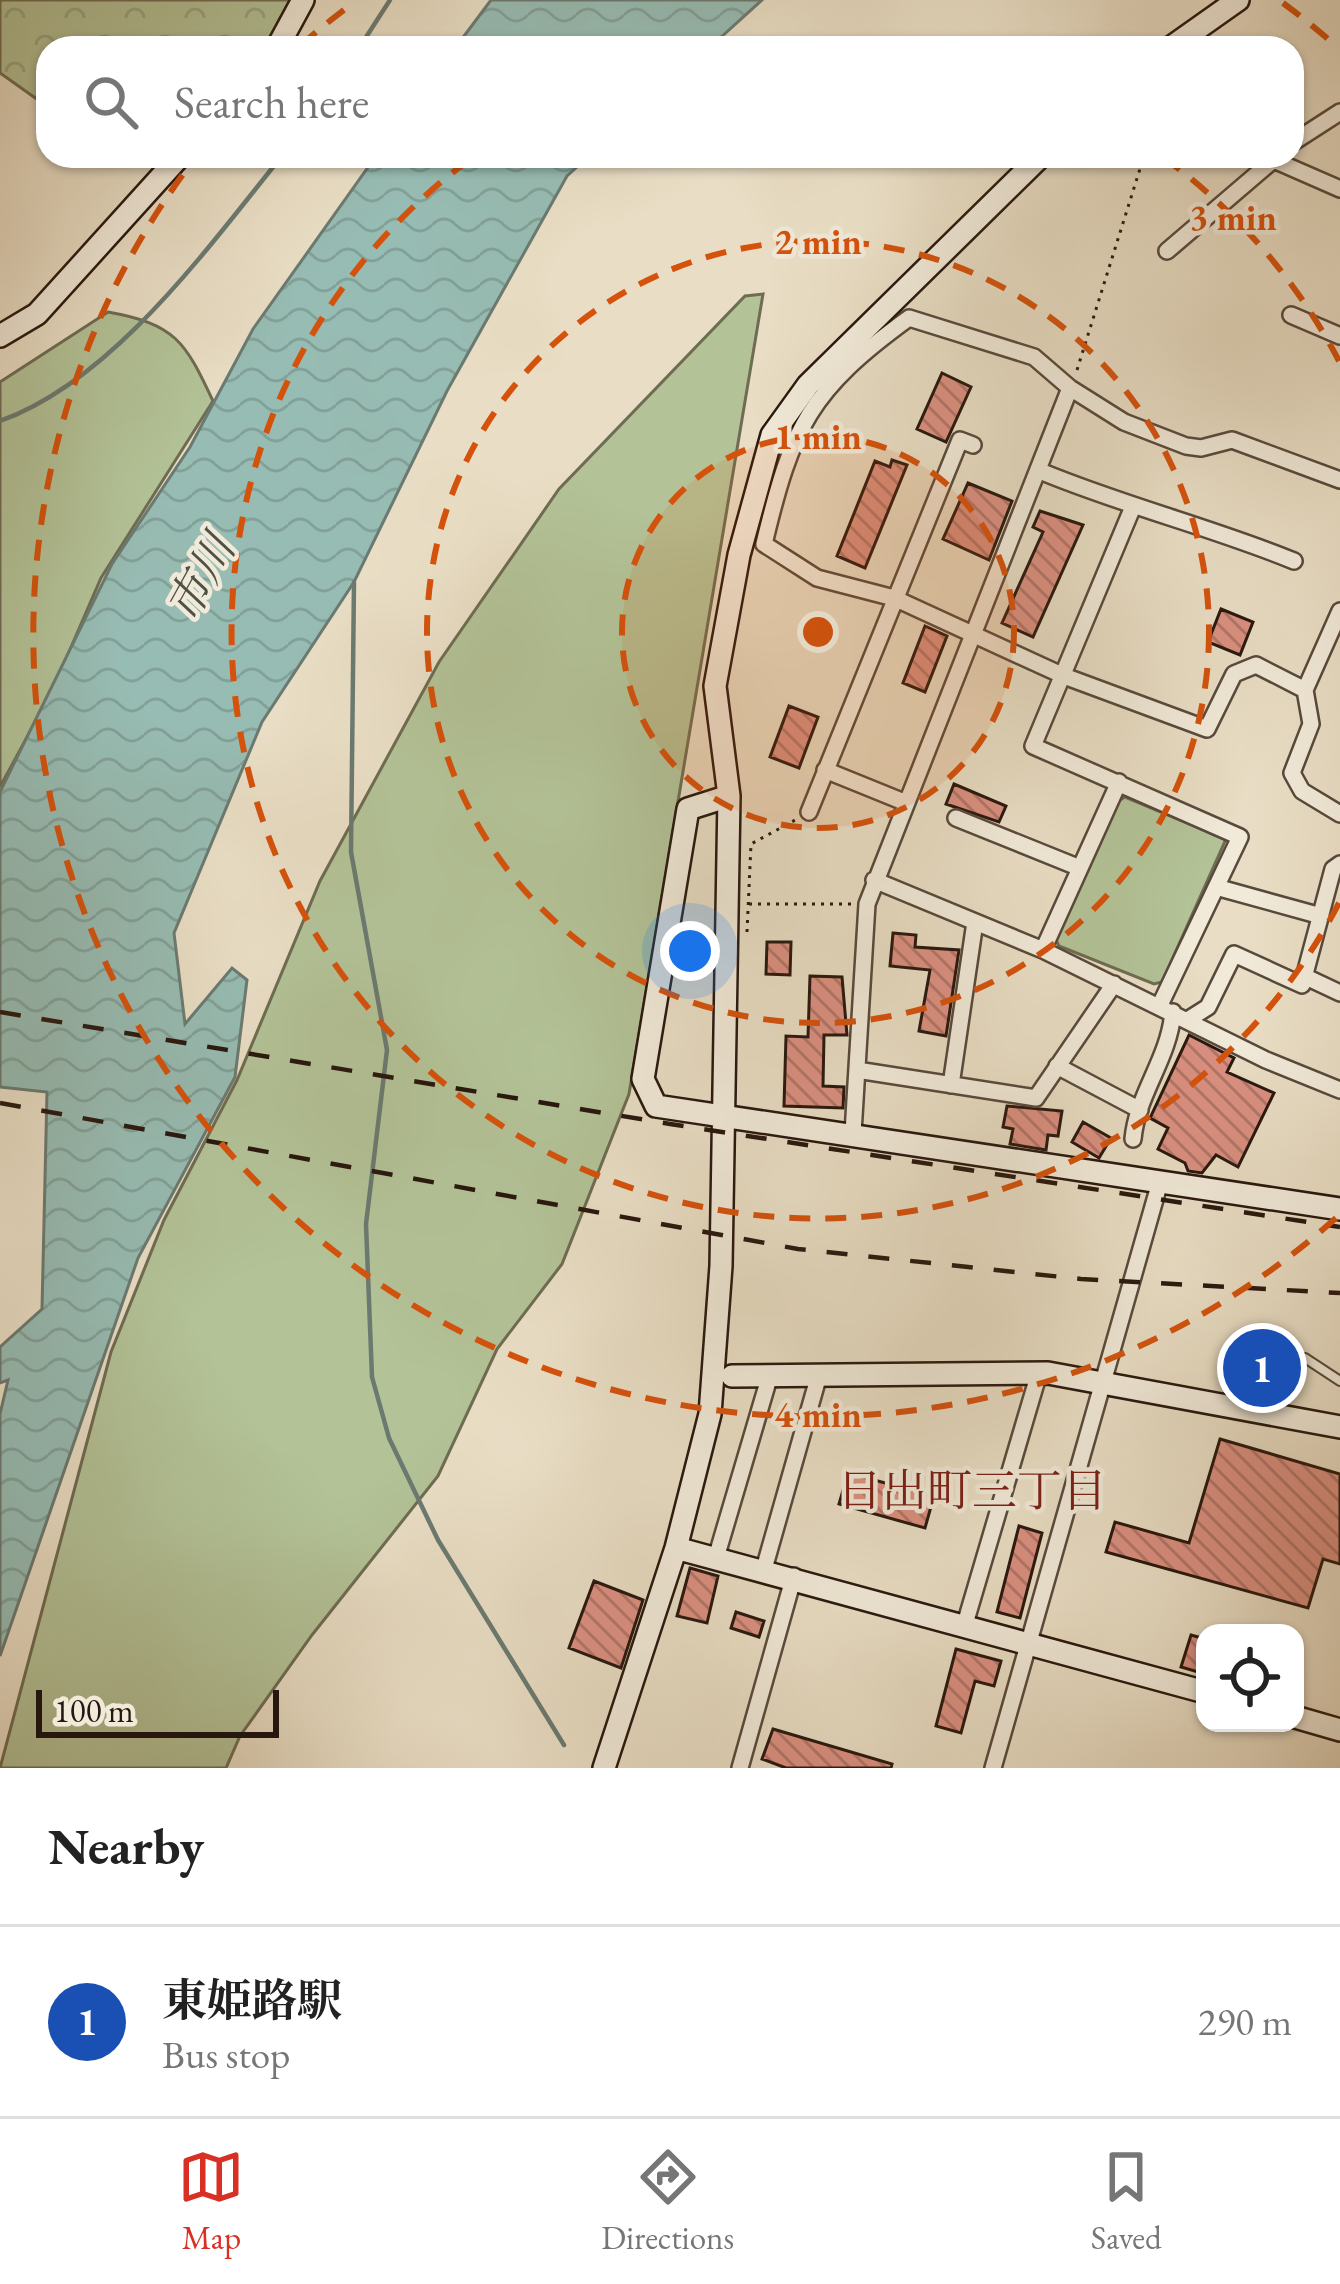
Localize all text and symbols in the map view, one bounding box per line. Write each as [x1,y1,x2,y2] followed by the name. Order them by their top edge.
[36,36,1304,168] search box
[78,69,144,135] icon: search
[174,73,369,131] text: Search here
[1189,194,1277,241] text: 3 min
[774,218,862,265] text: 2 min
[774,413,862,460] text: 1 min
[153,520,250,631] water label: 市川
[797,611,839,653] centre of rings
[660,921,720,981] your location
[1223,1323,1301,1413] pin: 1
[774,1391,862,1438] text: 4 min
[837,1461,1107,1519] district label: 日出町三丁目
[1196,1624,1304,1732] map controls
[1196,1624,1304,1732] button: locate
[36,1684,279,1737] scale bar
[54,1689,134,1732] text: 100 m
[48,1813,204,1879] text: Nearby
[162,1971,342,2029] text: 東姫路駅
[77,1996,97,2047] text: 1
[1198,1996,1292,2047] text: 290 m
[162,2029,290,2080] text: Bus stop
[178,2144,244,2259] tab: Map
[601,2144,734,2259] tab: Directions
[1091,2144,1162,2259] tab: Saved

